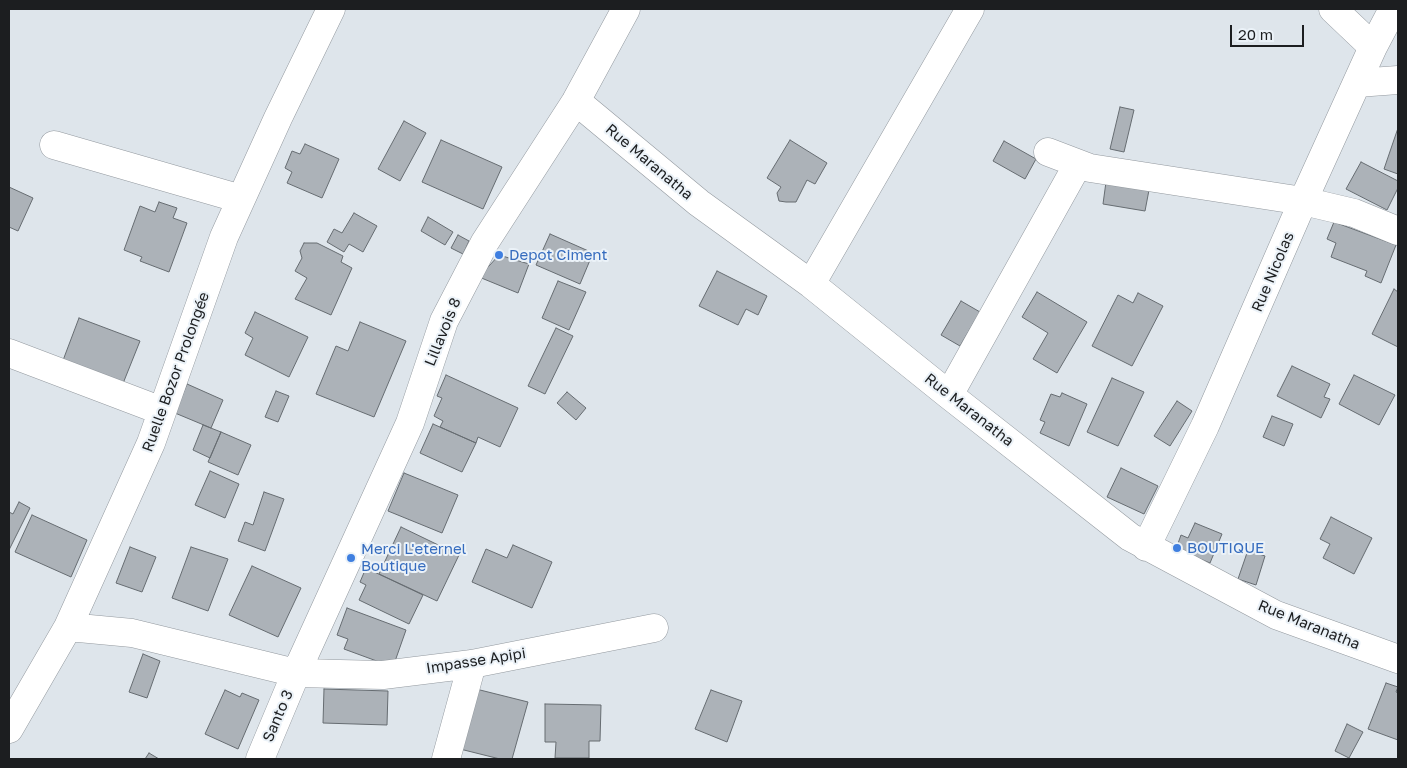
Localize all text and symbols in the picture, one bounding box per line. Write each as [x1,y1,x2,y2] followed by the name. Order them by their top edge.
[1232,15,1306,47] scale bar
[1238,25,1273,43] text: 20 m
[602,120,696,204] street label: Rue Maranatha
[1248,229,1298,315] street label: Rue Nicolas
[509,246,607,264] place label: Depot Ciment
[493,249,505,261] marker: Depot Ciment
[139,290,213,454] street label: Ruelle Bozor Prolongée
[421,295,465,369] street label: Lillavois 8
[921,370,1017,450] street label: Rue Maranatha
[1187,539,1264,557] place label: BOUTIQUE
[361,540,466,575] place label: Merci L'eternel Boutique
[1171,542,1183,554] marker: BOUTIQUE
[345,552,357,564] marker: Merci L'eternel Boutique
[1255,596,1363,654] street label: Rue Maranatha
[425,644,527,678] street label: Impasse Apipi
[259,687,297,745] street label: Santo 3

